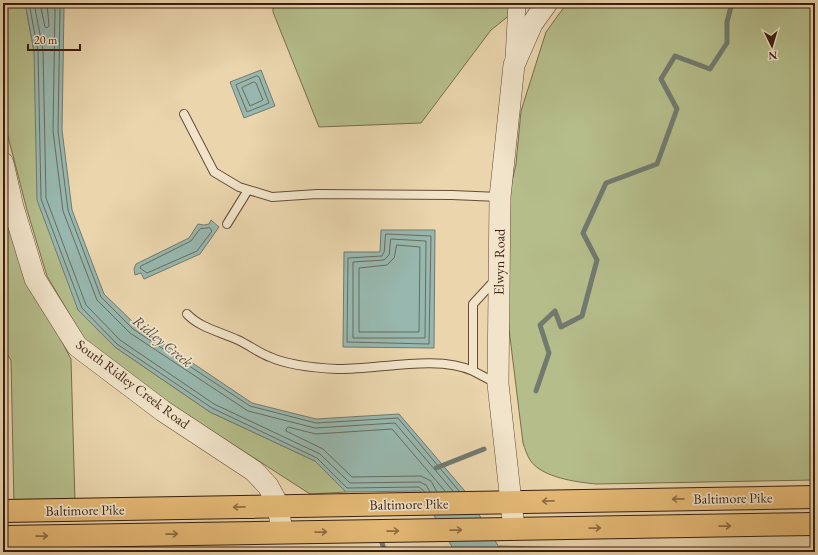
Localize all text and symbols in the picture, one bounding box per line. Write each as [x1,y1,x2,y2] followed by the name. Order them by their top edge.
[28,26,80,52] scale bar
[752,26,792,66] north arrow
[34,32,58,48] text: 20 m
[768,49,778,63] text: N
[489,228,509,295] street label: Elwyn Road
[129,311,197,371] water label: Ridley Creek
[73,335,194,433] street label: South Ridley Creek Road
[693,488,773,508] street label: Baltimore Pike
[369,494,449,514] street label: Baltimore Pike
[672,495,685,503] one-way arrow
[542,497,555,505] one-way arrow
[45,500,125,520] street label: Baltimore Pike
[233,503,246,510] one-way arrow
[718,522,731,530] one-way arrow
[588,524,601,532] one-way arrow
[449,526,462,534] one-way arrow
[386,527,399,535] one-way arrow
[314,528,327,536] one-way arrow
[165,530,178,538] one-way arrow
[35,533,48,540] one-way arrow

